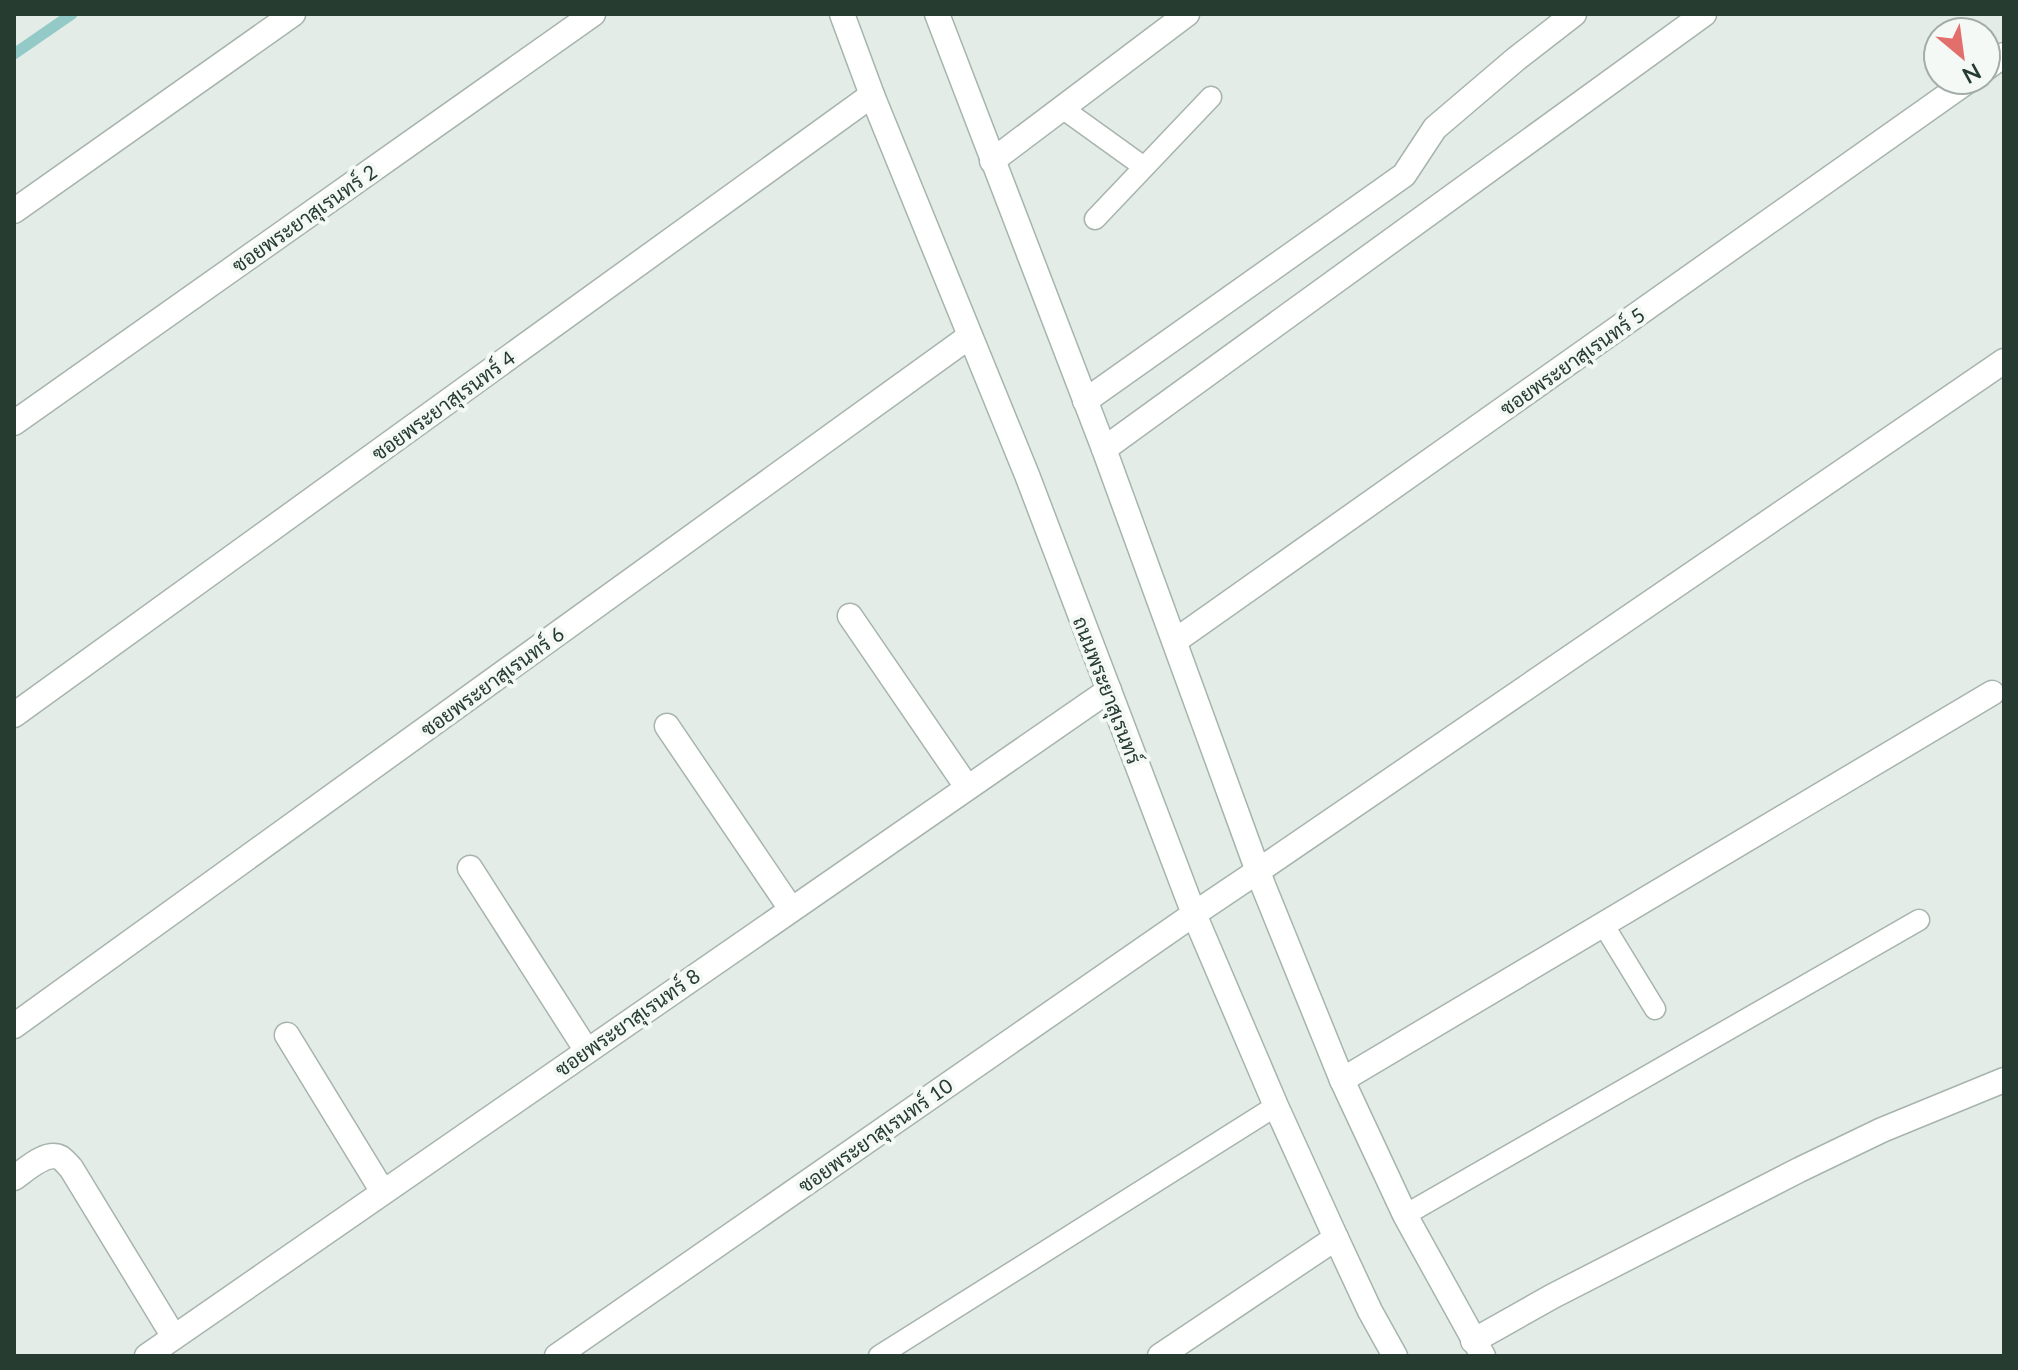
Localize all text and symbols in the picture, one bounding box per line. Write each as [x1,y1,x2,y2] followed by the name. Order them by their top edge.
[1922,16,2002,96] north arrow
[1958,58,1986,90] text: N
[226,158,383,279] street label: ซอยพระยาสุเรนทร์ 2
[1494,301,1651,422] street label: ซอยพระยาสุเรนทร์ 5
[366,344,521,467] street label: ซอยพระยาสุเรนทร์ 4
[1066,613,1148,768] street label: ถนนพระยาสุเรนทร์
[415,620,570,743] street label: ซอยพระยาสุเรนทร์ 6
[549,962,706,1083] street label: ซอยพระยาสุเรนทร์ 8
[793,1072,958,1200] street label: ซอยพระยาสุเรนทร์ 10

